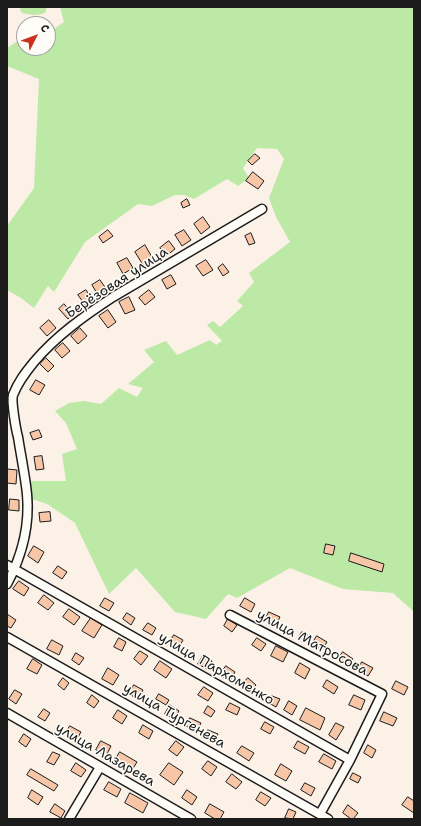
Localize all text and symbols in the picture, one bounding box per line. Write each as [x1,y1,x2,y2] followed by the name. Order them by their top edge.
[16,16,56,56] north arrow
[37,21,52,36] text: С
[63,244,171,322] street label: Берёзовая улица
[253,607,371,679] street label: улица Матросова
[155,629,277,709] street label: улица Пархоменко
[120,680,228,752] street label: улица Тургенева
[52,720,158,790] street label: улица Лазарева

